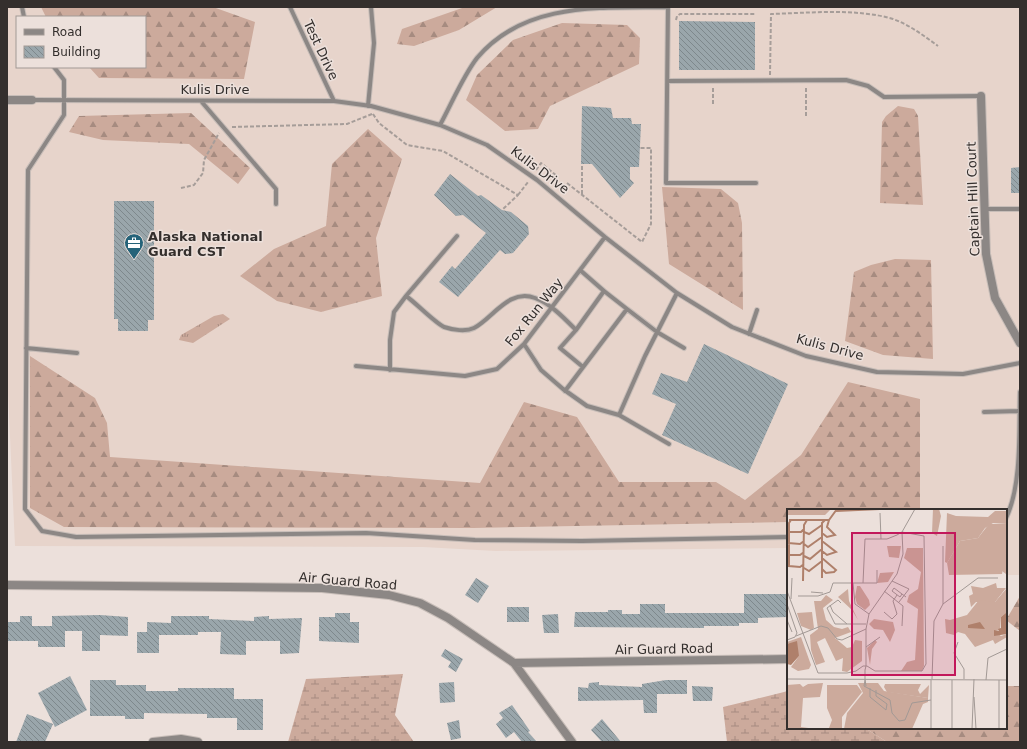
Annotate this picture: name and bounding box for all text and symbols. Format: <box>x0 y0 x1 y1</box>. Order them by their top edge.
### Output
legend <box>16 16 146 68</box>
street label: Test Drive <box>300 17 341 82</box>
text: Road <box>52 25 82 39</box>
text: Building <box>52 45 101 59</box>
street label: Kulis Drive <box>181 82 249 97</box>
street label: Captain Hill Court <box>964 141 982 257</box>
street label: Kulis Drive <box>508 143 572 197</box>
place label: Alaska National Guard CST <box>148 229 263 259</box>
office icon: Alaska National Guard CST <box>123 232 145 260</box>
street label: Fox Run Way <box>502 275 566 349</box>
street label: Kulis Drive <box>795 331 865 363</box>
inset map <box>787 509 1007 729</box>
street label: Air Guard Road <box>298 569 398 593</box>
street label: Air Guard Road <box>615 641 713 657</box>

